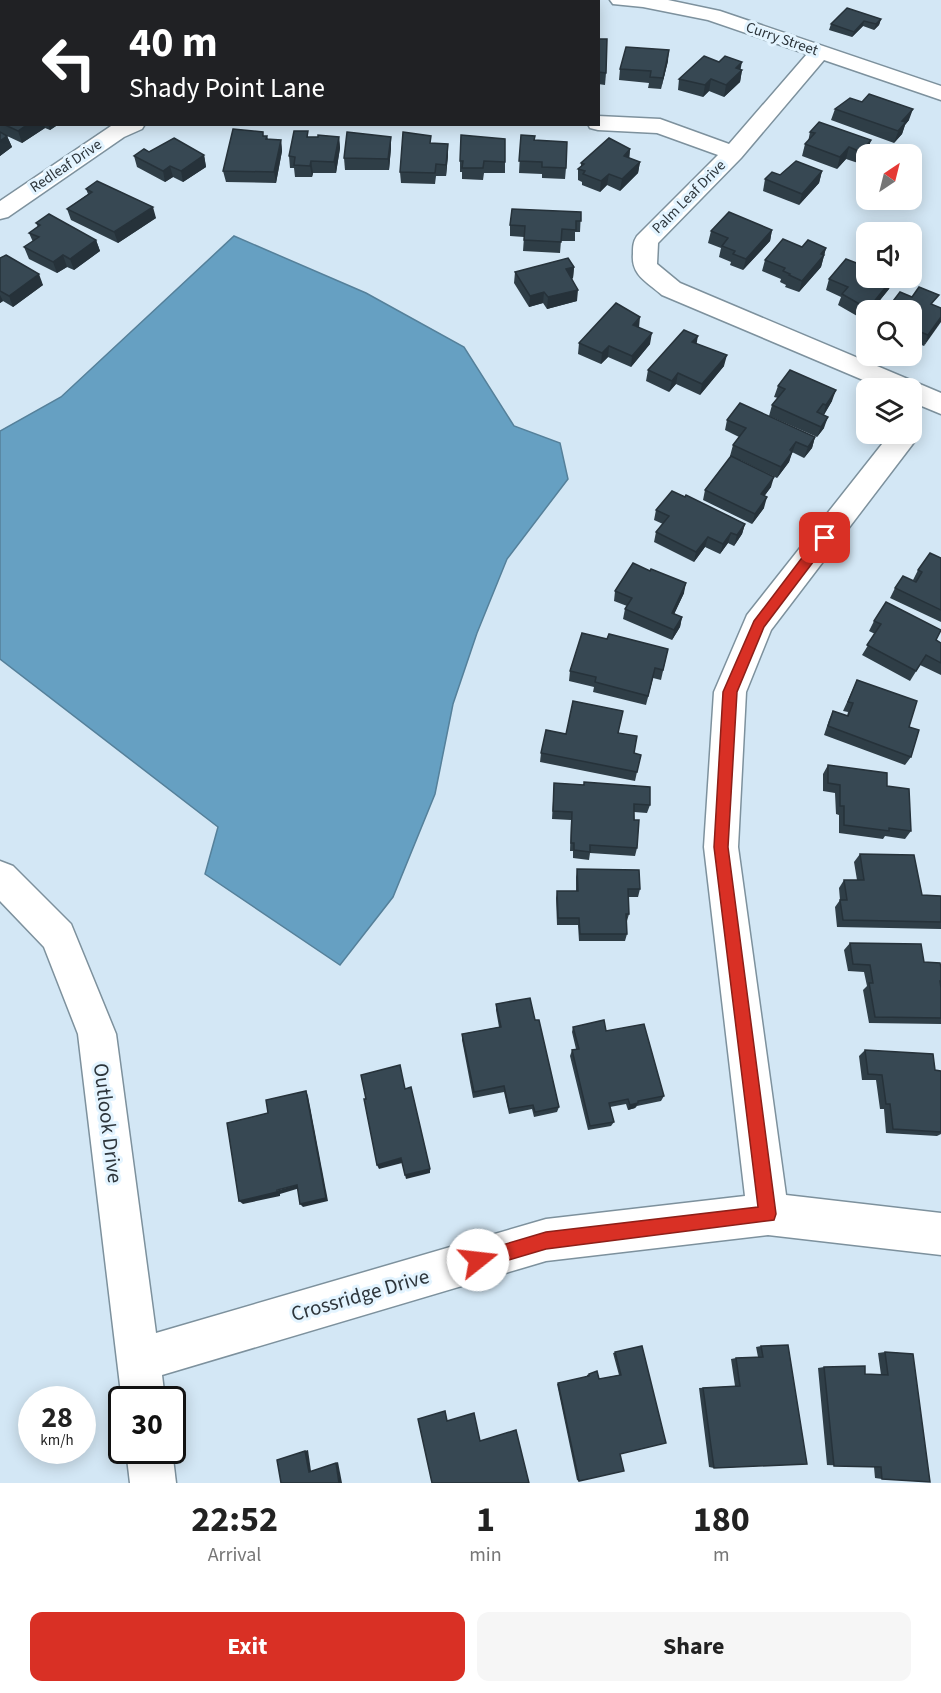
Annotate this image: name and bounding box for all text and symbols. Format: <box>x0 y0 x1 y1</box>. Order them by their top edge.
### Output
text: 40 m <box>129 13 218 73</box>
street label: Curry Street <box>743 17 821 61</box>
icon: left <box>30 24 108 102</box>
text: Shady Point Lane <box>129 69 325 108</box>
street label: Redleaf Drive <box>26 134 106 198</box>
north arrow <box>856 144 922 210</box>
map controls <box>856 144 922 444</box>
street label: Palm Leaf Drive <box>647 155 731 239</box>
button: sound <box>856 222 922 288</box>
button: search <box>856 300 922 366</box>
button: layers <box>856 378 922 444</box>
pin <box>799 512 850 563</box>
icon: arrive <box>808 521 841 554</box>
street label: Outlook Drive <box>86 1061 130 1185</box>
position arrow <box>446 1228 510 1292</box>
street label: Crossridge Drive <box>287 1261 433 1329</box>
speed limit sign: 30 <box>108 1386 186 1464</box>
text: 28 <box>41 1396 73 1439</box>
text: km/h <box>40 1430 74 1451</box>
text: 22:52 <box>191 1494 278 1545</box>
text: 1 <box>476 1494 495 1545</box>
text: 180 <box>693 1494 750 1545</box>
text: Arrival <box>208 1541 261 1569</box>
text: min <box>469 1541 502 1569</box>
text: m <box>713 1541 730 1569</box>
button: Exit <box>30 1612 465 1681</box>
button: Share <box>477 1612 911 1681</box>

